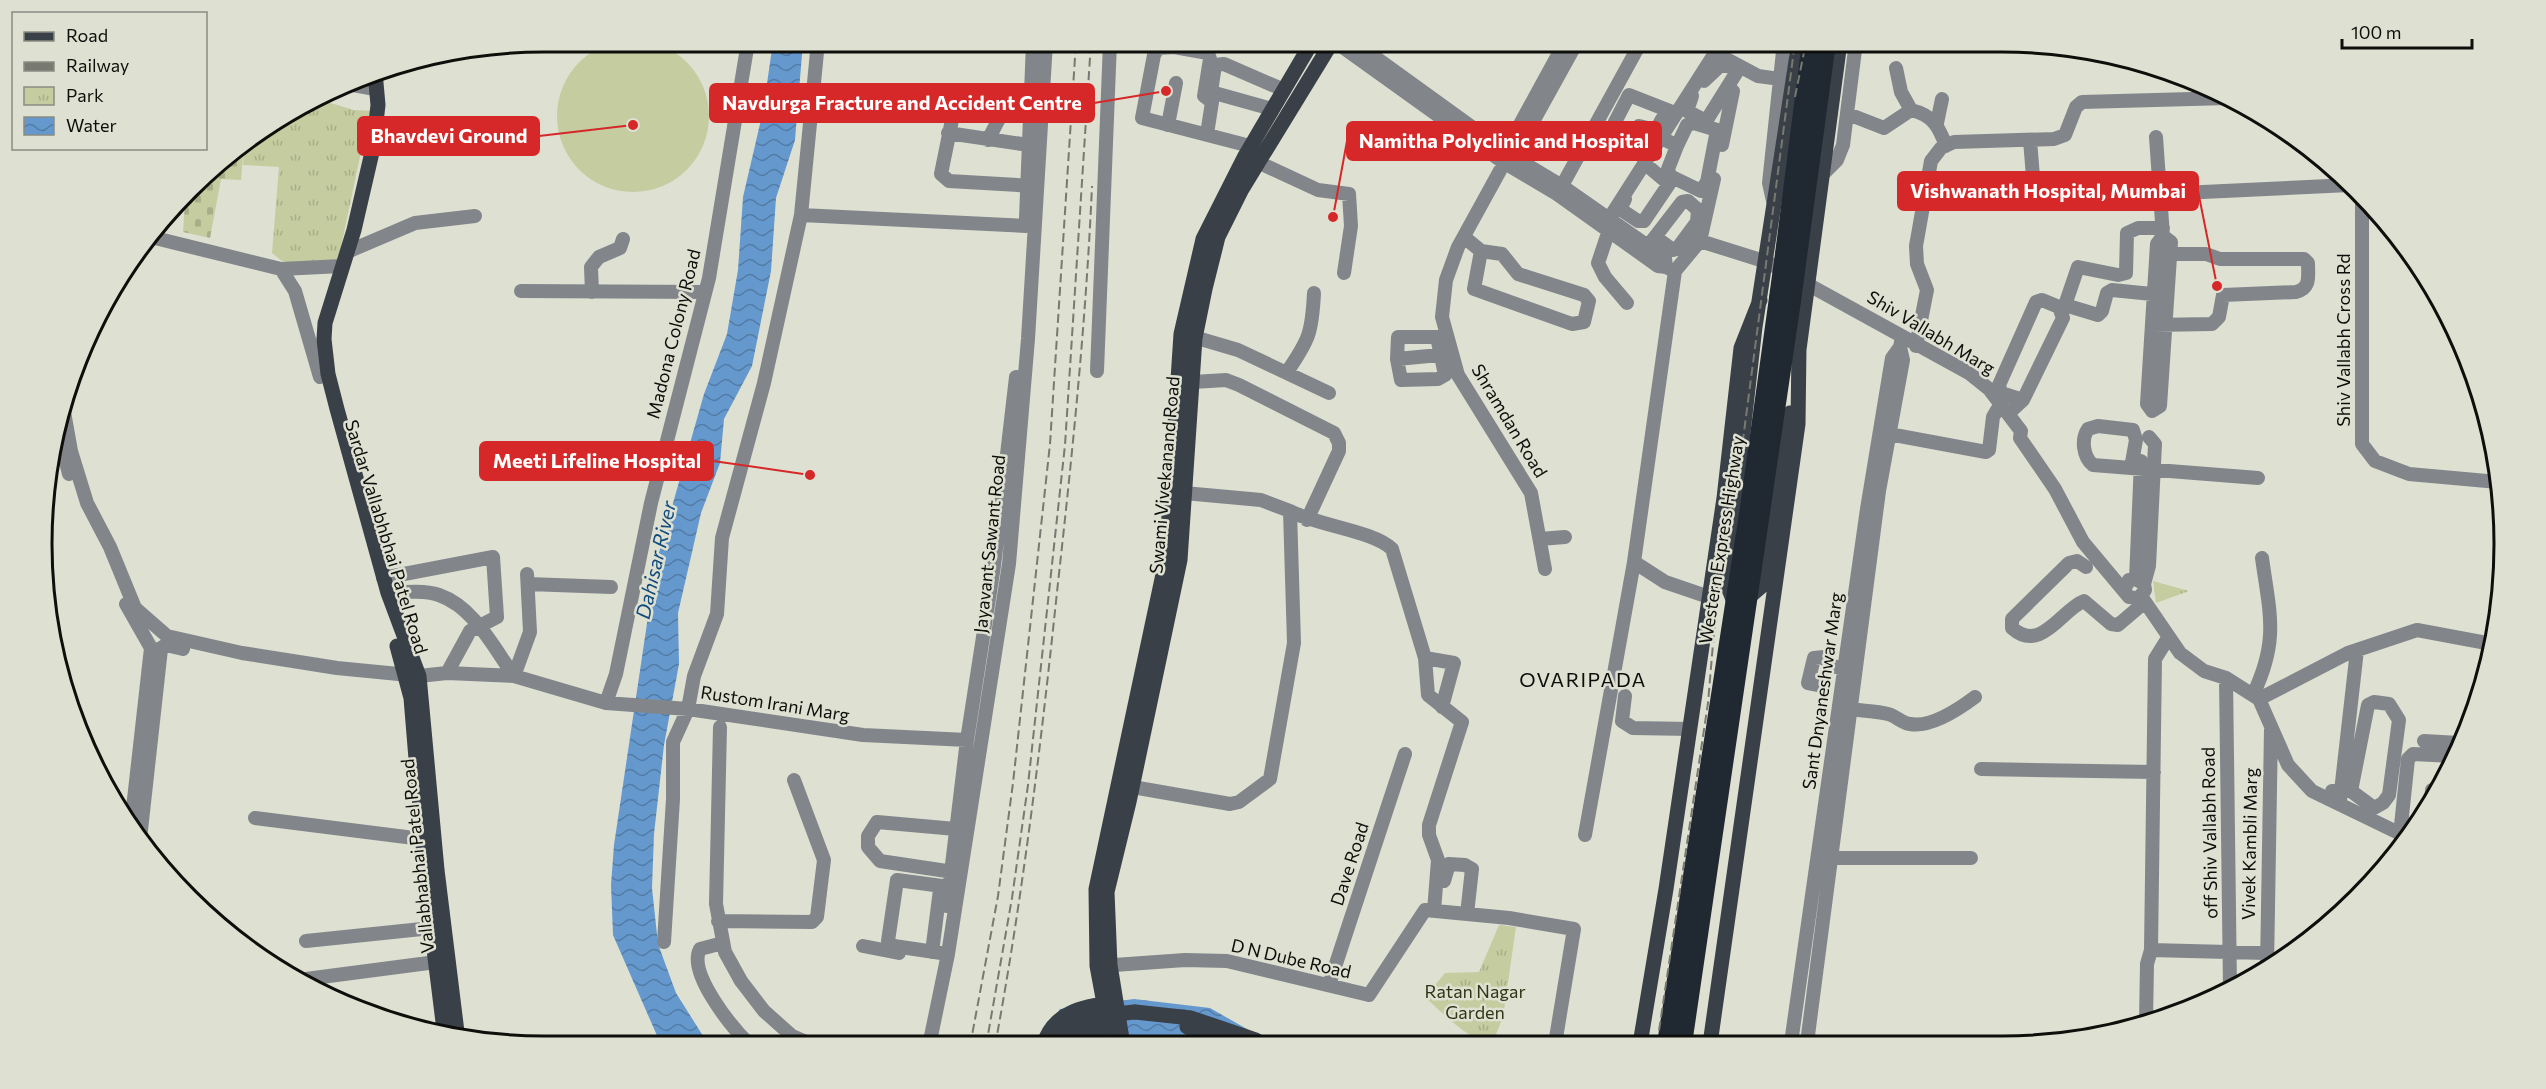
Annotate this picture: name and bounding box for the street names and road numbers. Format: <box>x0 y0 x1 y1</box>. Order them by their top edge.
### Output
street label: Madona Colony Road <box>641 247 705 421</box>
street label: Shiv Vallabh Cross Rd <box>2332 253 2354 427</box>
street label: Shiv Vallabh Marg <box>1864 285 2000 379</box>
street label: Shramdan Road <box>1467 360 1552 481</box>
street label: Swami Vivekanand Road <box>1144 375 1184 575</box>
street label: Sardar Vallabhbhai Patel Road <box>341 417 433 656</box>
street label: Western Express Highway <box>1694 434 1748 645</box>
street label: Jayavant Sawant Road <box>969 454 1009 634</box>
street label: Sant Dnyaneshwar Marg <box>1797 591 1847 791</box>
street label: Rustom Irani Marg <box>699 680 851 726</box>
street label: off Shiv Vallabh Road <box>2197 747 2221 919</box>
street label: Vallabhabhai Patel Road <box>396 758 438 955</box>
street label: Vivek Kambli Marg <box>2237 767 2261 920</box>
street label: Dave Road <box>1325 819 1373 908</box>
street label: D N Dube Road <box>1229 934 1353 983</box>

